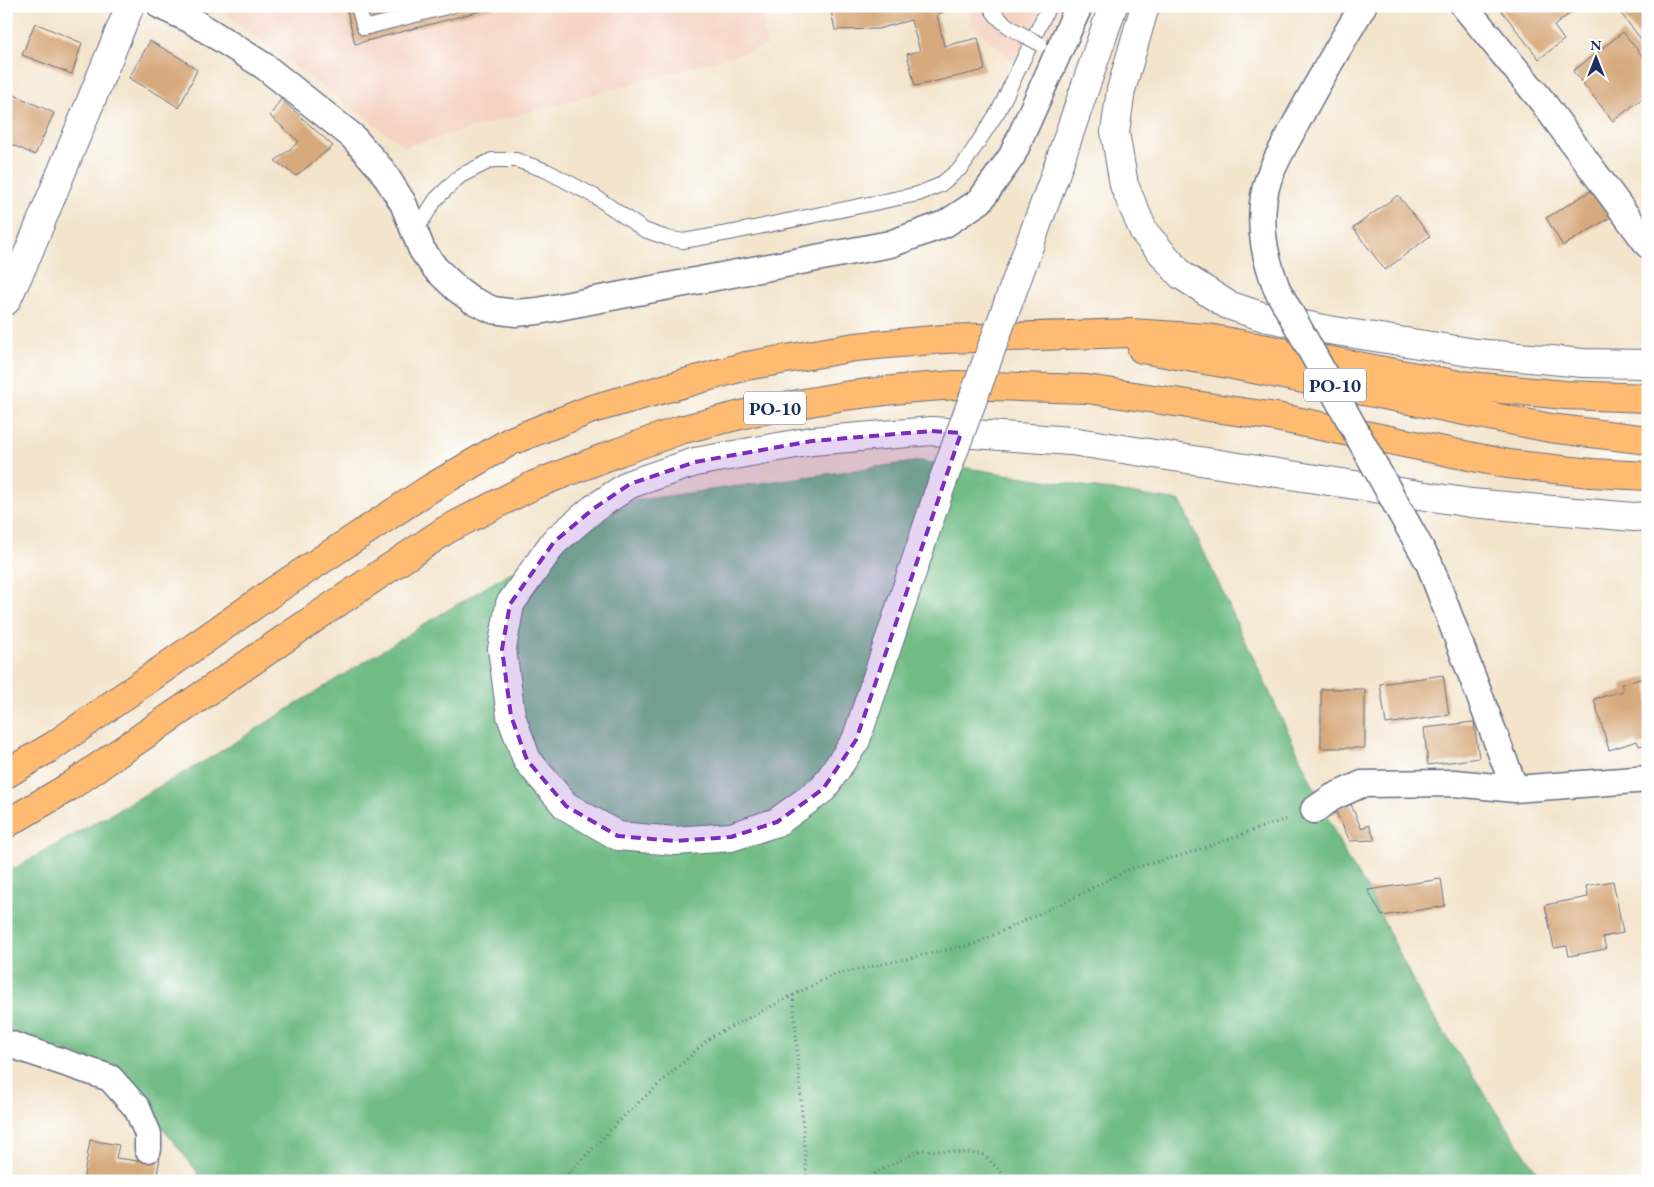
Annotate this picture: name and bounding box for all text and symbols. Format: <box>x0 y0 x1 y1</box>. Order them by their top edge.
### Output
north arrow <box>1572 32 1622 82</box>
text: N <box>1590 36 1602 54</box>
road number: PO-10 <box>1304 368 1366 402</box>
road number: PO-10 <box>744 392 806 424</box>

